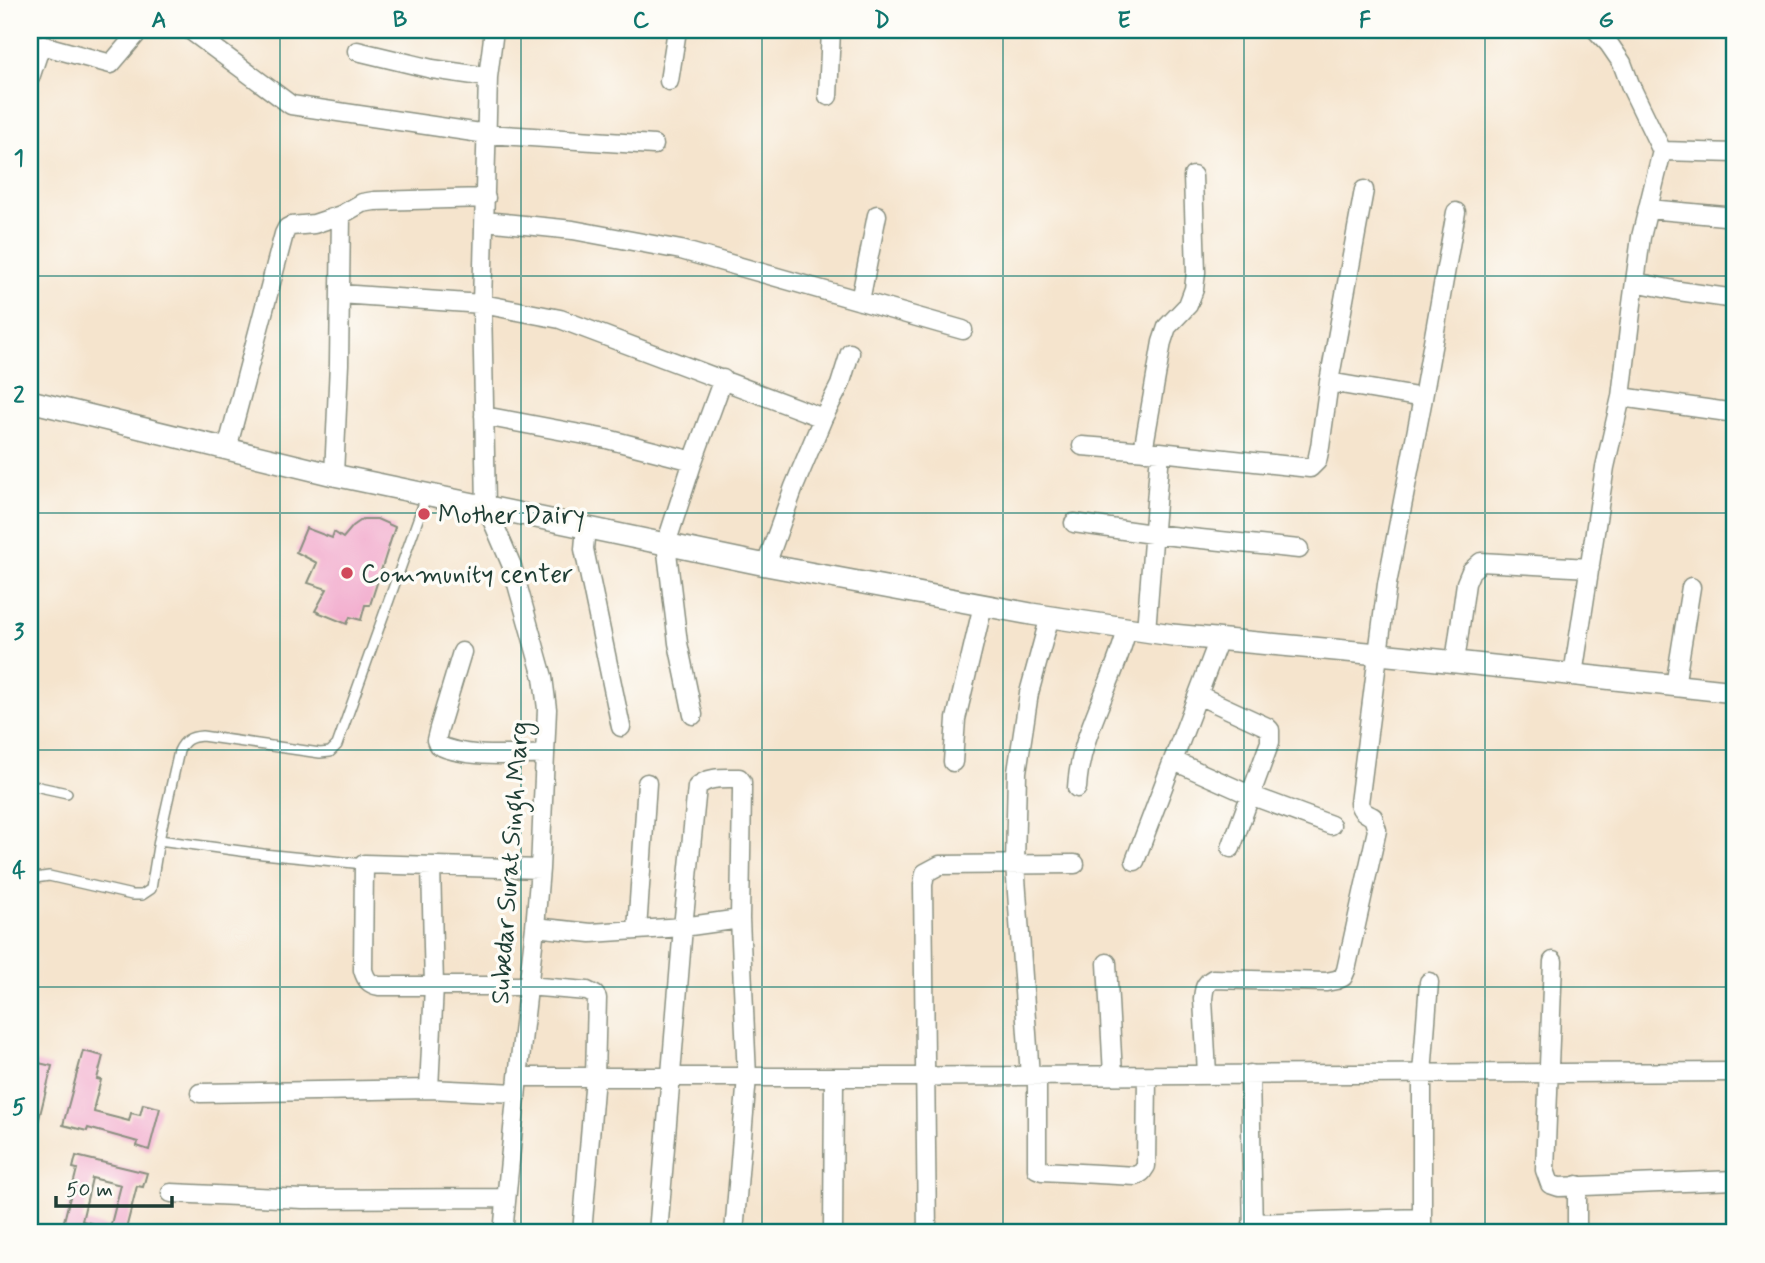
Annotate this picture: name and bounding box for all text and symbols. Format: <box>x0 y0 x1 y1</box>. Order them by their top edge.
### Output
text: A <box>151 6 167 36</box>
text: B <box>393 6 408 36</box>
text: C <box>633 6 650 36</box>
text: D <box>874 6 890 36</box>
text: E <box>1117 6 1131 36</box>
text: F <box>1359 6 1371 36</box>
text: G <box>1598 6 1614 36</box>
text: 1 <box>14 144 24 174</box>
text: 2 <box>13 381 25 411</box>
place label: Mother Dairy <box>438 499 585 533</box>
marker: Mother Dairy <box>416 506 432 522</box>
place label: Community center <box>361 558 573 592</box>
marker: Community center <box>339 565 355 581</box>
text: 3 <box>14 618 25 648</box>
street label: Subedar Surat Singh Marg <box>484 720 541 1006</box>
text: 4 <box>12 856 26 886</box>
text: 5 <box>12 1093 26 1123</box>
scale bar <box>56 1165 172 1209</box>
text: 50 m <box>66 1176 113 1204</box>

